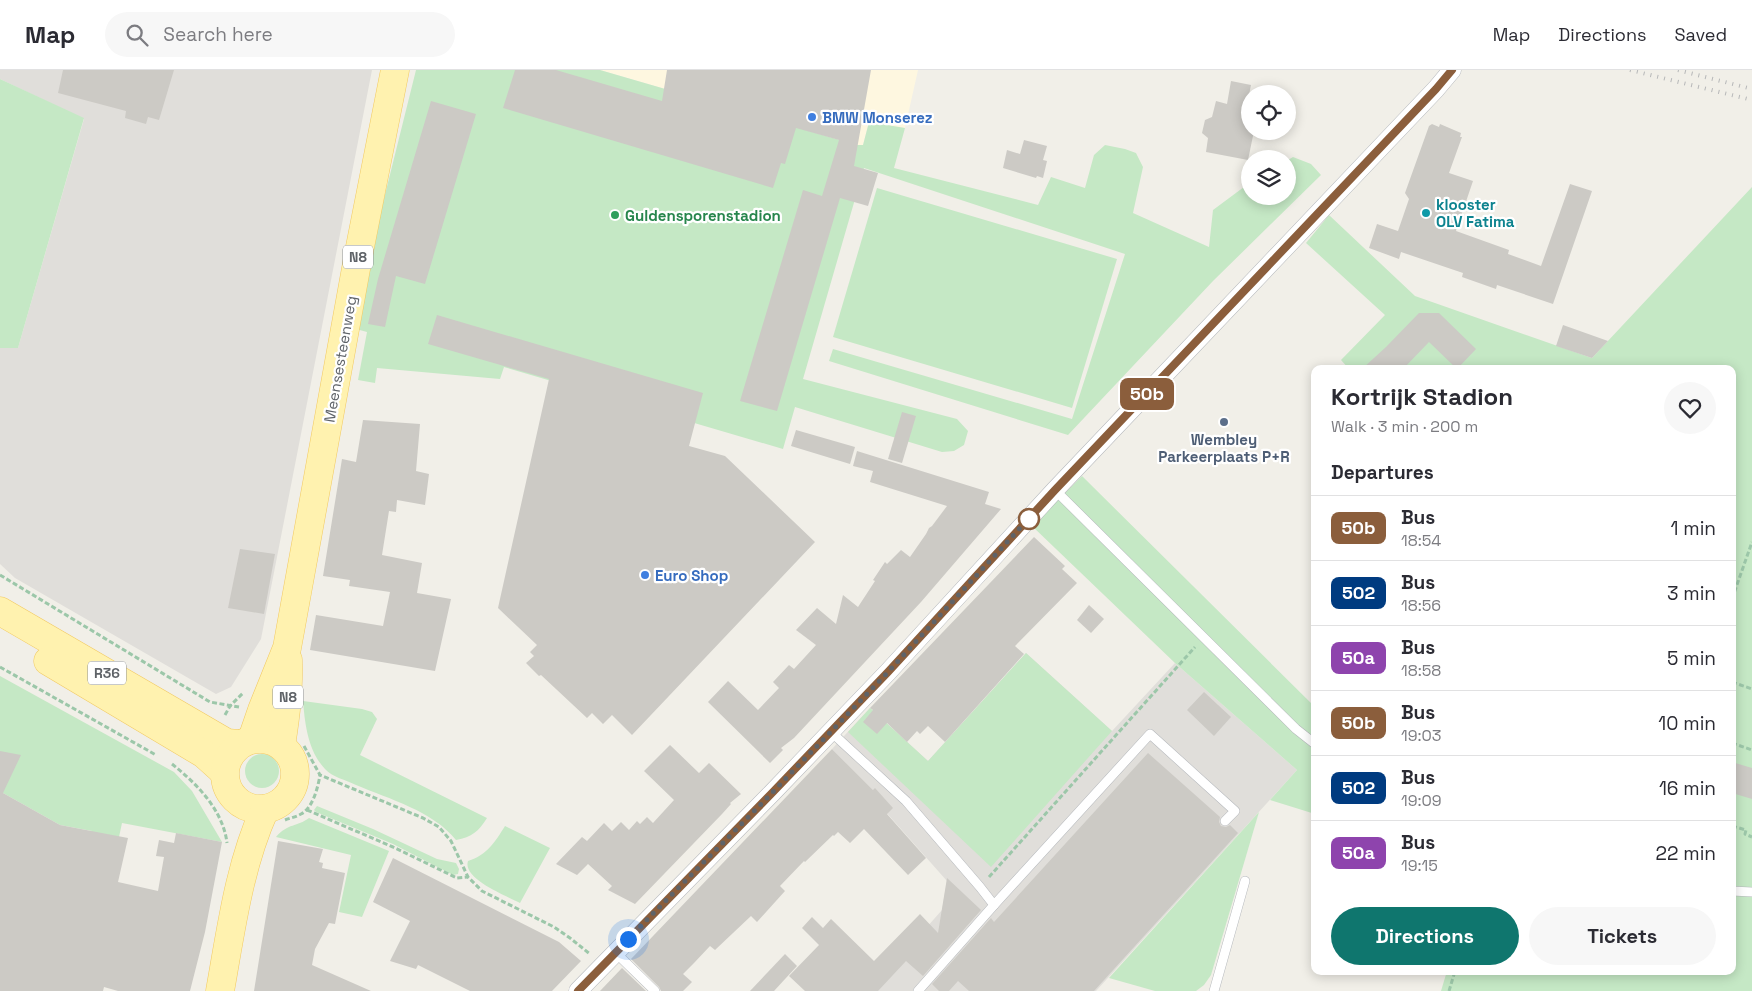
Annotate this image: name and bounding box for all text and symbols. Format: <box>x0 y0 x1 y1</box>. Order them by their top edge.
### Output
search box <box>105 12 455 57</box>
text: Map <box>25 19 75 50</box>
icon: search <box>123 21 151 49</box>
text: Search here <box>163 22 273 47</box>
text: Map <box>1493 23 1530 46</box>
text: Directions <box>1558 23 1647 46</box>
text: Saved <box>1675 23 1727 46</box>
map controls <box>1241 85 1296 205</box>
button: locate <box>1241 85 1296 140</box>
place label: BMW Monserez <box>822 108 933 127</box>
marker: BMW Monserez <box>806 111 818 123</box>
button: layers <box>1241 150 1296 205</box>
place label: klooster OLV Fatima <box>1436 195 1515 231</box>
place label: Guldensporenstadion <box>625 206 781 225</box>
marker: klooster OLV Fatima <box>1420 207 1432 219</box>
marker: Guldensporenstadion <box>609 209 621 221</box>
road number: N8 <box>343 246 373 268</box>
street label: Meensesteenweg <box>320 294 360 424</box>
line badge: 50b <box>1118 378 1176 410</box>
text: Kortrijk Stadion <box>1331 381 1513 412</box>
text: 50b <box>1130 382 1164 405</box>
button: heart <box>1664 382 1716 434</box>
marker: Wembley Parkeerplaats P+R <box>1218 416 1230 428</box>
text: Walk · 3 min · 200 m <box>1331 416 1478 437</box>
place label: Wembley Parkeerplaats P+R <box>1158 430 1290 466</box>
text: Departures <box>1331 460 1434 485</box>
text: Bus <box>1401 505 1435 530</box>
unlabelled marker <box>1018 508 1040 530</box>
text: 50b <box>1342 516 1375 539</box>
text: 1 min <box>1671 516 1716 541</box>
text: 18:54 <box>1401 530 1441 551</box>
place label: Euro Shop <box>655 566 728 585</box>
marker: Euro Shop <box>639 569 651 581</box>
text: Bus <box>1401 570 1435 595</box>
text: 502 <box>1342 581 1375 604</box>
text: 3 min <box>1667 581 1716 606</box>
text: 18:56 <box>1401 595 1441 616</box>
text: Bus <box>1401 635 1435 660</box>
text: 50a <box>1342 646 1375 669</box>
text: 5 min <box>1667 646 1716 671</box>
text: 18:58 <box>1401 660 1441 681</box>
road number: R36 <box>88 662 126 684</box>
road number: N8 <box>273 686 303 708</box>
text: Bus <box>1401 700 1435 725</box>
text: 50b <box>1342 711 1375 734</box>
text: 10 min <box>1658 711 1716 736</box>
text: 19:03 <box>1401 725 1441 746</box>
text: Bus <box>1401 765 1435 790</box>
text: 502 <box>1342 776 1375 799</box>
text: 16 min <box>1659 776 1716 801</box>
text: 19:09 <box>1401 790 1442 811</box>
text: Bus <box>1401 830 1435 855</box>
text: 50a <box>1342 841 1375 864</box>
text: 22 min <box>1656 841 1716 866</box>
text: 19:15 <box>1401 855 1438 876</box>
button: Directions <box>1331 907 1519 965</box>
button: Tickets <box>1529 907 1716 965</box>
your location <box>616 927 641 952</box>

